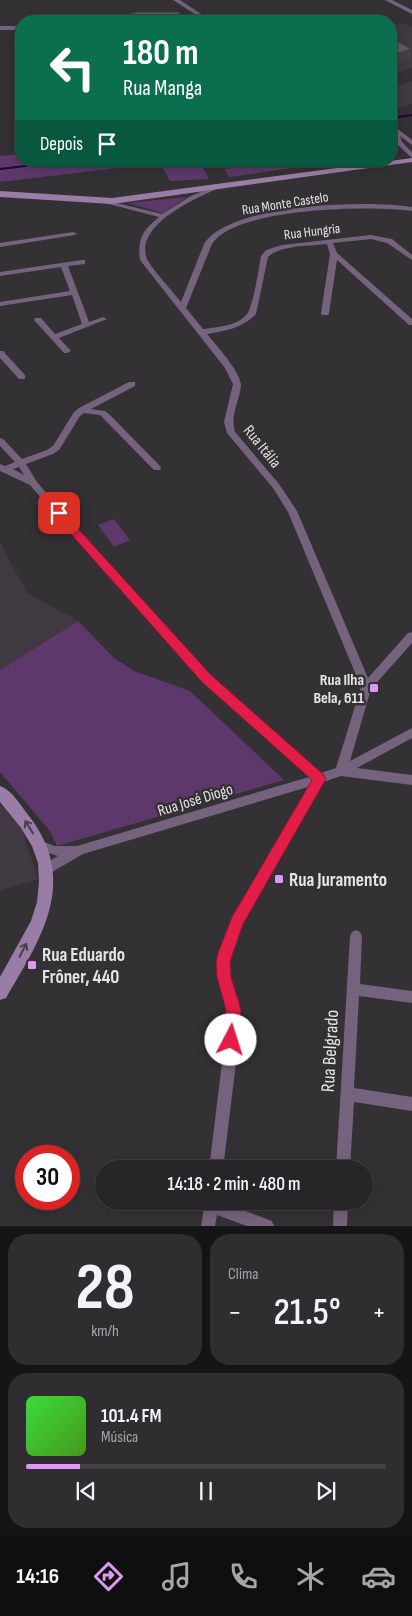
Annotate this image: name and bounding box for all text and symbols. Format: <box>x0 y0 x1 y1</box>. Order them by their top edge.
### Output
text: 180 m <box>123 32 199 75</box>
icon: left <box>40 35 105 100</box>
text: Rua Manga <box>123 75 202 102</box>
icon: arrive <box>93 130 121 158</box>
text: Depois <box>40 133 83 156</box>
street label: Rua Monte Castelo <box>241 188 330 219</box>
street label: Rua Hungria <box>283 220 341 243</box>
street label: Rua Itália <box>239 422 285 472</box>
pin <box>38 492 80 534</box>
icon: arrive <box>45 499 73 527</box>
place label: Rua Ilha Bela, 611 <box>313 671 365 708</box>
marker: Rua Ilha Bela, 611 <box>368 682 380 694</box>
street label: Rua José Diogo <box>155 780 235 821</box>
one-way arrow <box>23 821 33 835</box>
place label: Rua Juramento <box>289 869 387 892</box>
marker: Rua Juramento <box>273 873 285 885</box>
one-way arrow <box>19 943 29 958</box>
place label: Rua Eduardo Frôner, 440 <box>42 944 125 989</box>
marker: Rua Eduardo Frôner, 440 <box>26 959 38 971</box>
street label: Rua Belgrado <box>317 1009 344 1093</box>
position arrow <box>204 1013 256 1065</box>
speed limit sign: 30 <box>15 1145 80 1210</box>
text: 14:18 · 2 min · 480 m <box>168 1173 300 1196</box>
text: 28 <box>75 1250 135 1328</box>
text: Clima <box>228 1265 258 1284</box>
text: 21.5° <box>273 1290 341 1335</box>
text: − <box>228 1296 242 1329</box>
text: + <box>372 1296 386 1329</box>
text: km/h <box>91 1322 119 1341</box>
text: 101.4 FM <box>101 1405 162 1428</box>
text: Música <box>101 1428 138 1447</box>
icon: previous <box>72 1477 100 1505</box>
icon: pause <box>192 1477 220 1505</box>
icon: next <box>312 1477 340 1505</box>
icon: directions <box>91 1559 126 1594</box>
icon: music <box>159 1559 194 1594</box>
icon: phone <box>226 1559 261 1594</box>
icon: climate <box>293 1559 328 1594</box>
icon: car <box>361 1559 396 1594</box>
text: 14:16 <box>16 1563 59 1590</box>

